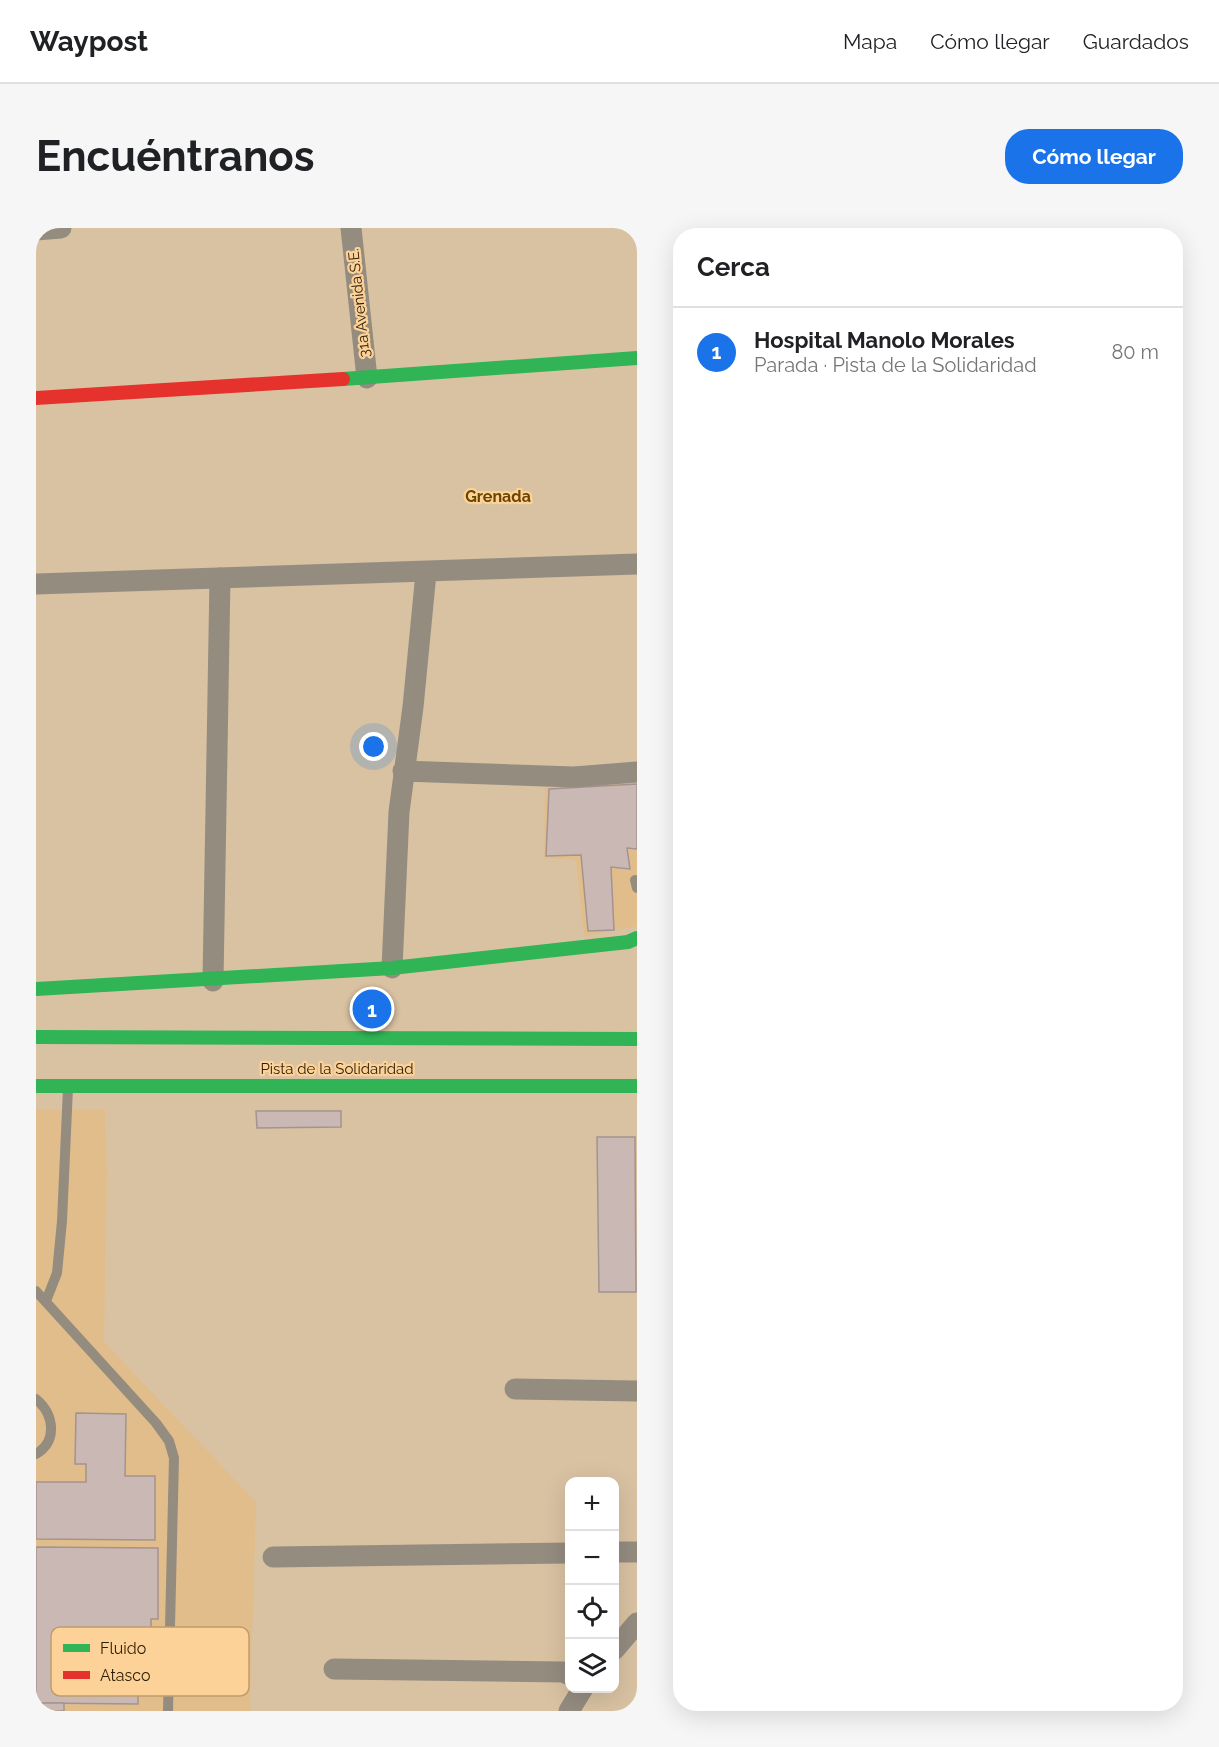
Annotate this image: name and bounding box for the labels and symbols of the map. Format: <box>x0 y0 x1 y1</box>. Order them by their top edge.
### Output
street label: 31a Avenida S.E. <box>344 248 374 358</box>
district label: Grenada <box>465 487 531 506</box>
your location <box>359 732 388 761</box>
pin: 1 <box>352 986 392 1032</box>
street label: Pista de la Solidaridad <box>260 1060 414 1078</box>
legend <box>51 1627 249 1696</box>
text: Fluido <box>100 1639 146 1658</box>
text: Atasco <box>100 1666 151 1685</box>

